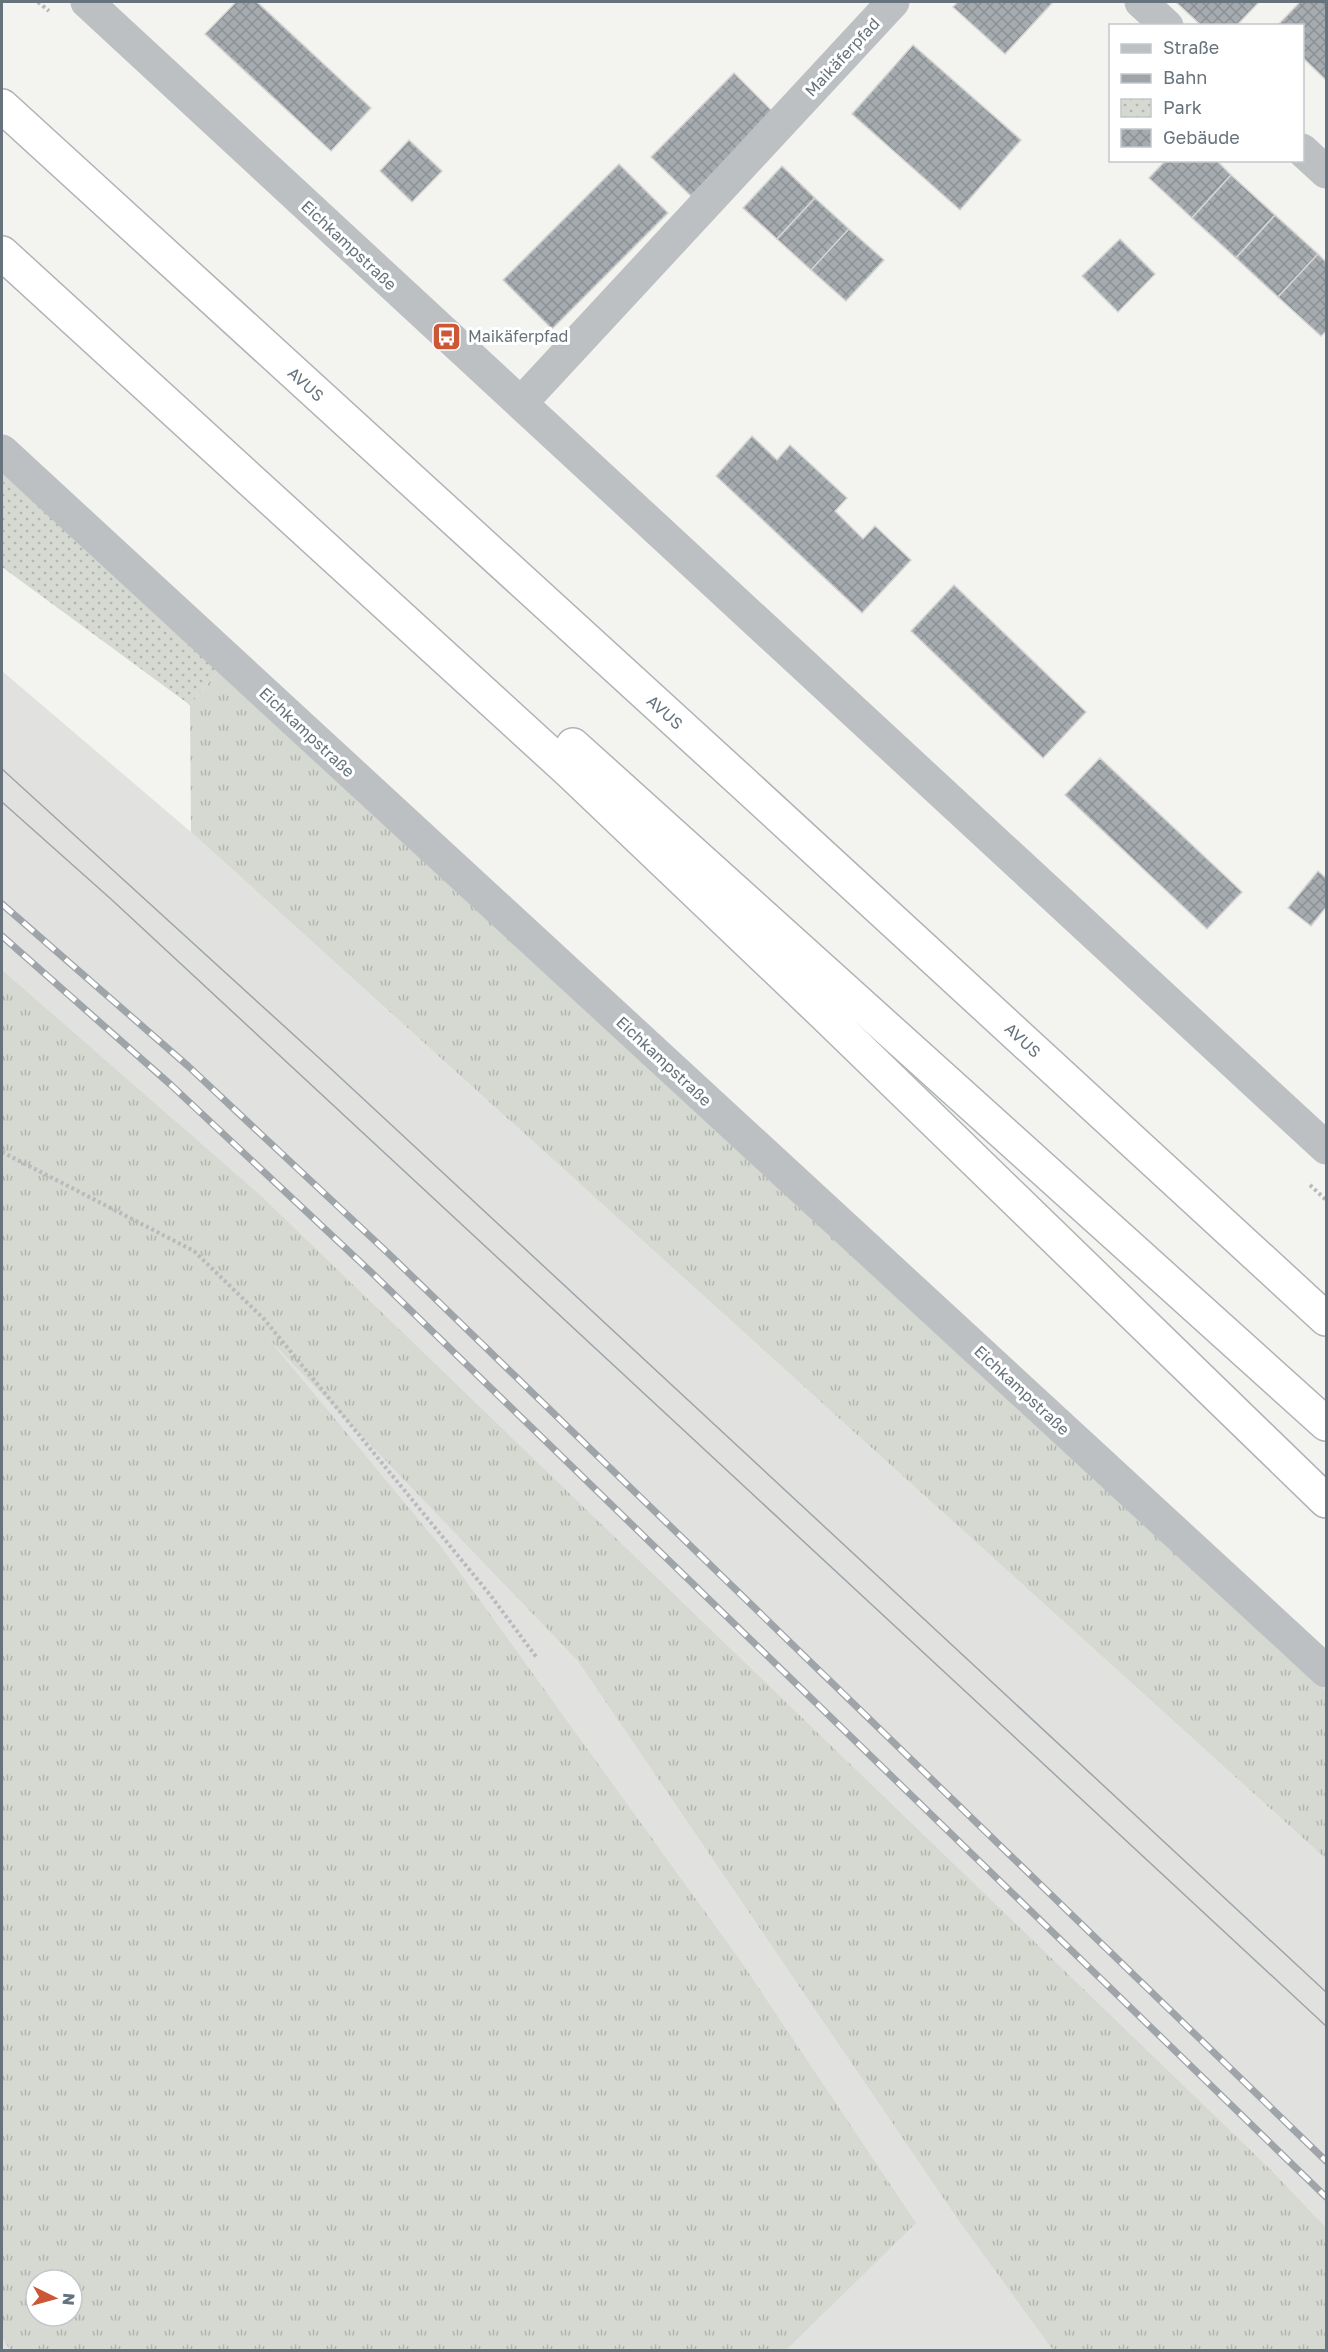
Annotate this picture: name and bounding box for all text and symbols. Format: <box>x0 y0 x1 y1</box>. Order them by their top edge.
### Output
street label: Maikäferpfad <box>800 14 884 100</box>
legend <box>1109 24 1304 162</box>
text: Straße <box>1163 36 1219 58</box>
text: Bahn <box>1163 66 1207 88</box>
text: Park <box>1163 96 1202 118</box>
text: Gebäude <box>1163 126 1240 148</box>
street label: Eichkampstraße <box>297 196 401 294</box>
bus stop icon: Maikäferpfad <box>431 320 463 352</box>
place label: Maikäferpfad <box>468 326 568 346</box>
street label: AVUS <box>284 363 328 405</box>
street label: Eichkampstraße <box>255 683 359 781</box>
street label: AVUS <box>643 691 687 733</box>
street label: Eichkampstraße <box>612 1012 716 1110</box>
street label: AVUS <box>1001 1018 1045 1062</box>
street label: Eichkampstraße <box>970 1341 1074 1439</box>
north arrow <box>24 2268 84 2328</box>
text: N <box>58 2292 79 2306</box>

